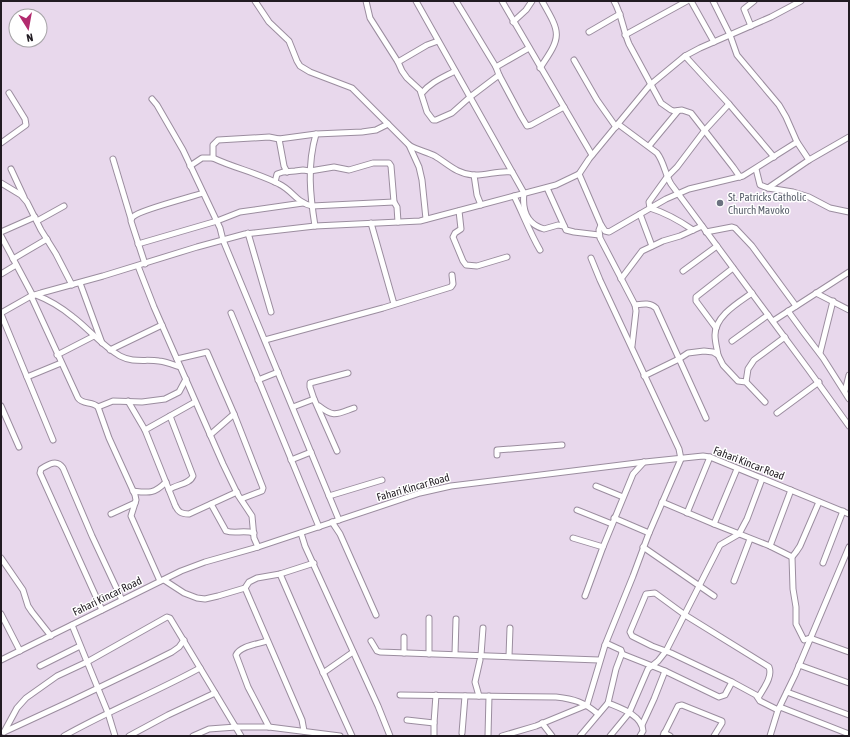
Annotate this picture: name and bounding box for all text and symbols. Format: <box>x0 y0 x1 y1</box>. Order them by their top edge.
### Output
north arrow <box>8 8 48 48</box>
text: N <box>26 31 34 44</box>
place label: St. Patricks Catholic Church Mavoko <box>728 191 807 216</box>
marker: St. Patricks Catholic Church Mavoko <box>715 198 725 208</box>
street label: Fahari Kincar Road <box>712 444 786 482</box>
street label: Fahari Kincar Road <box>375 471 451 503</box>
street label: Fahari Kincar Road <box>71 574 143 618</box>

